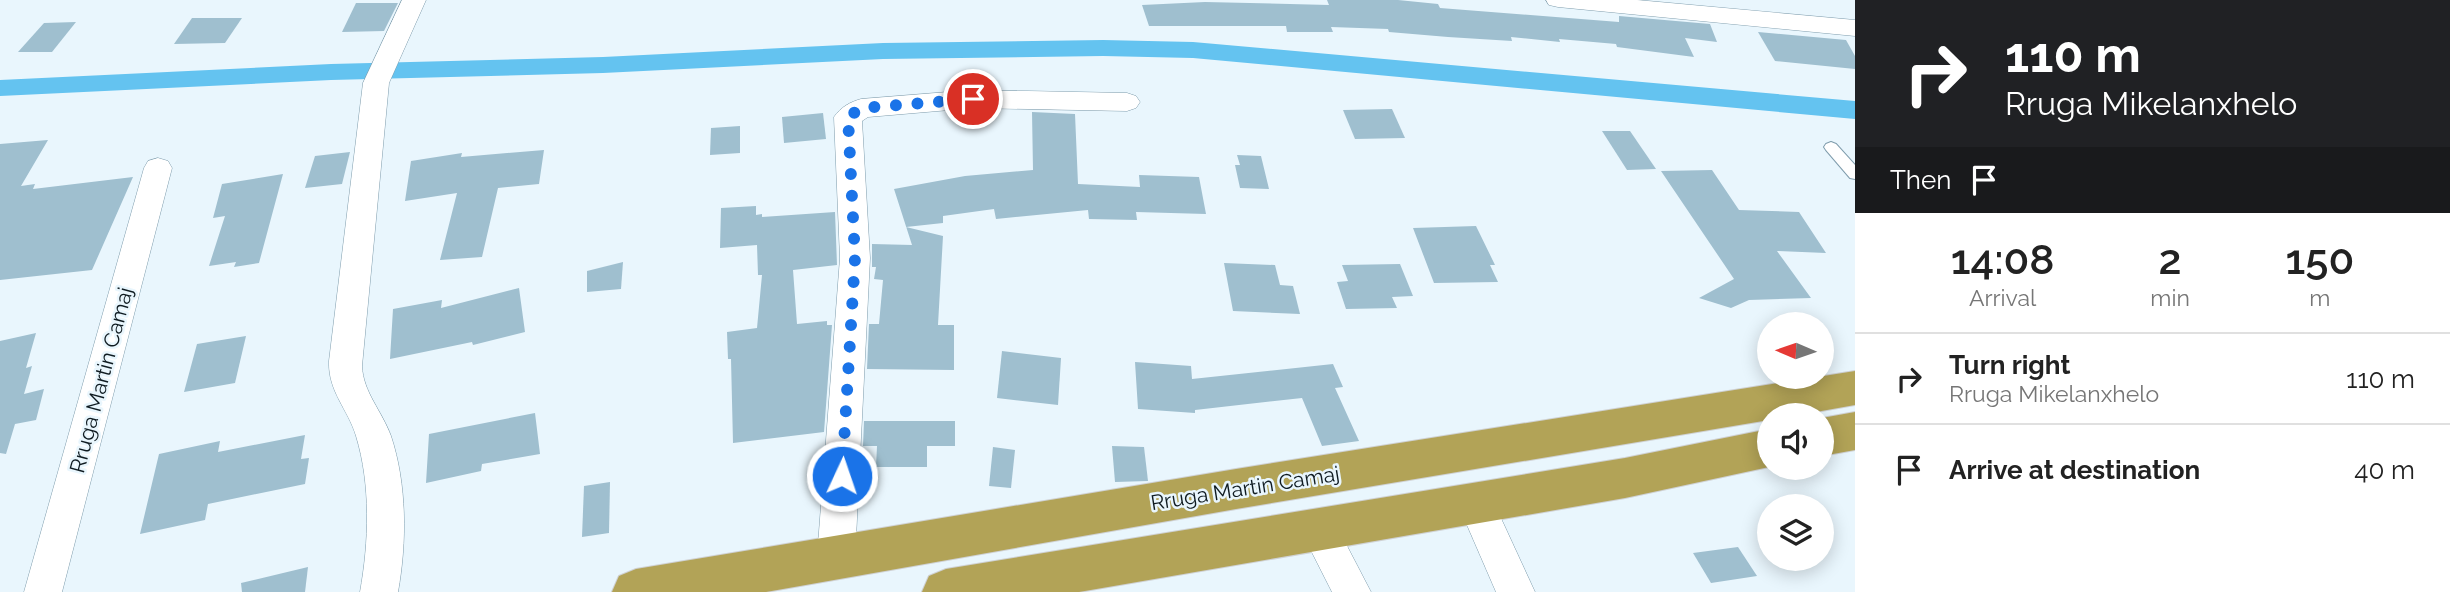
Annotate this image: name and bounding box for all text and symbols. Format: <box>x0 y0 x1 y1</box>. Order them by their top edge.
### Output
text: 110 m <box>2005 26 2141 83</box>
icon: right <box>1890 28 1981 119</box>
pin <box>943 69 1003 129</box>
icon: arrive <box>954 80 992 118</box>
text: Rruga Mikelanxhelo <box>2005 85 2297 122</box>
icon: arrive <box>1965 161 2003 199</box>
text: Then <box>1890 165 1951 195</box>
text: 14:08 <box>1951 235 2055 284</box>
text: 2 <box>2159 235 2182 284</box>
text: 150 <box>2286 235 2354 284</box>
text: Arrival <box>1969 284 2036 311</box>
text: min <box>2150 284 2190 311</box>
text: m <box>2309 284 2330 311</box>
street label: Rruga Martin Camaj <box>64 285 138 475</box>
north arrow <box>1757 312 1834 388</box>
map controls <box>1757 312 1834 571</box>
text: Turn right <box>1949 350 2070 380</box>
icon: right <box>1890 360 1928 398</box>
text: 110 m <box>2346 364 2415 394</box>
text: Rruga Mikelanxhelo <box>1949 380 2159 407</box>
button: sound <box>1757 403 1834 480</box>
position arrow <box>805 439 879 513</box>
icon: arrive <box>1890 451 1928 489</box>
text: Arrive at destination <box>1949 455 2200 485</box>
text: 40 m <box>2354 455 2415 485</box>
street label: Rruga Martin Camaj <box>1149 461 1341 515</box>
button: layers <box>1757 494 1834 571</box>

